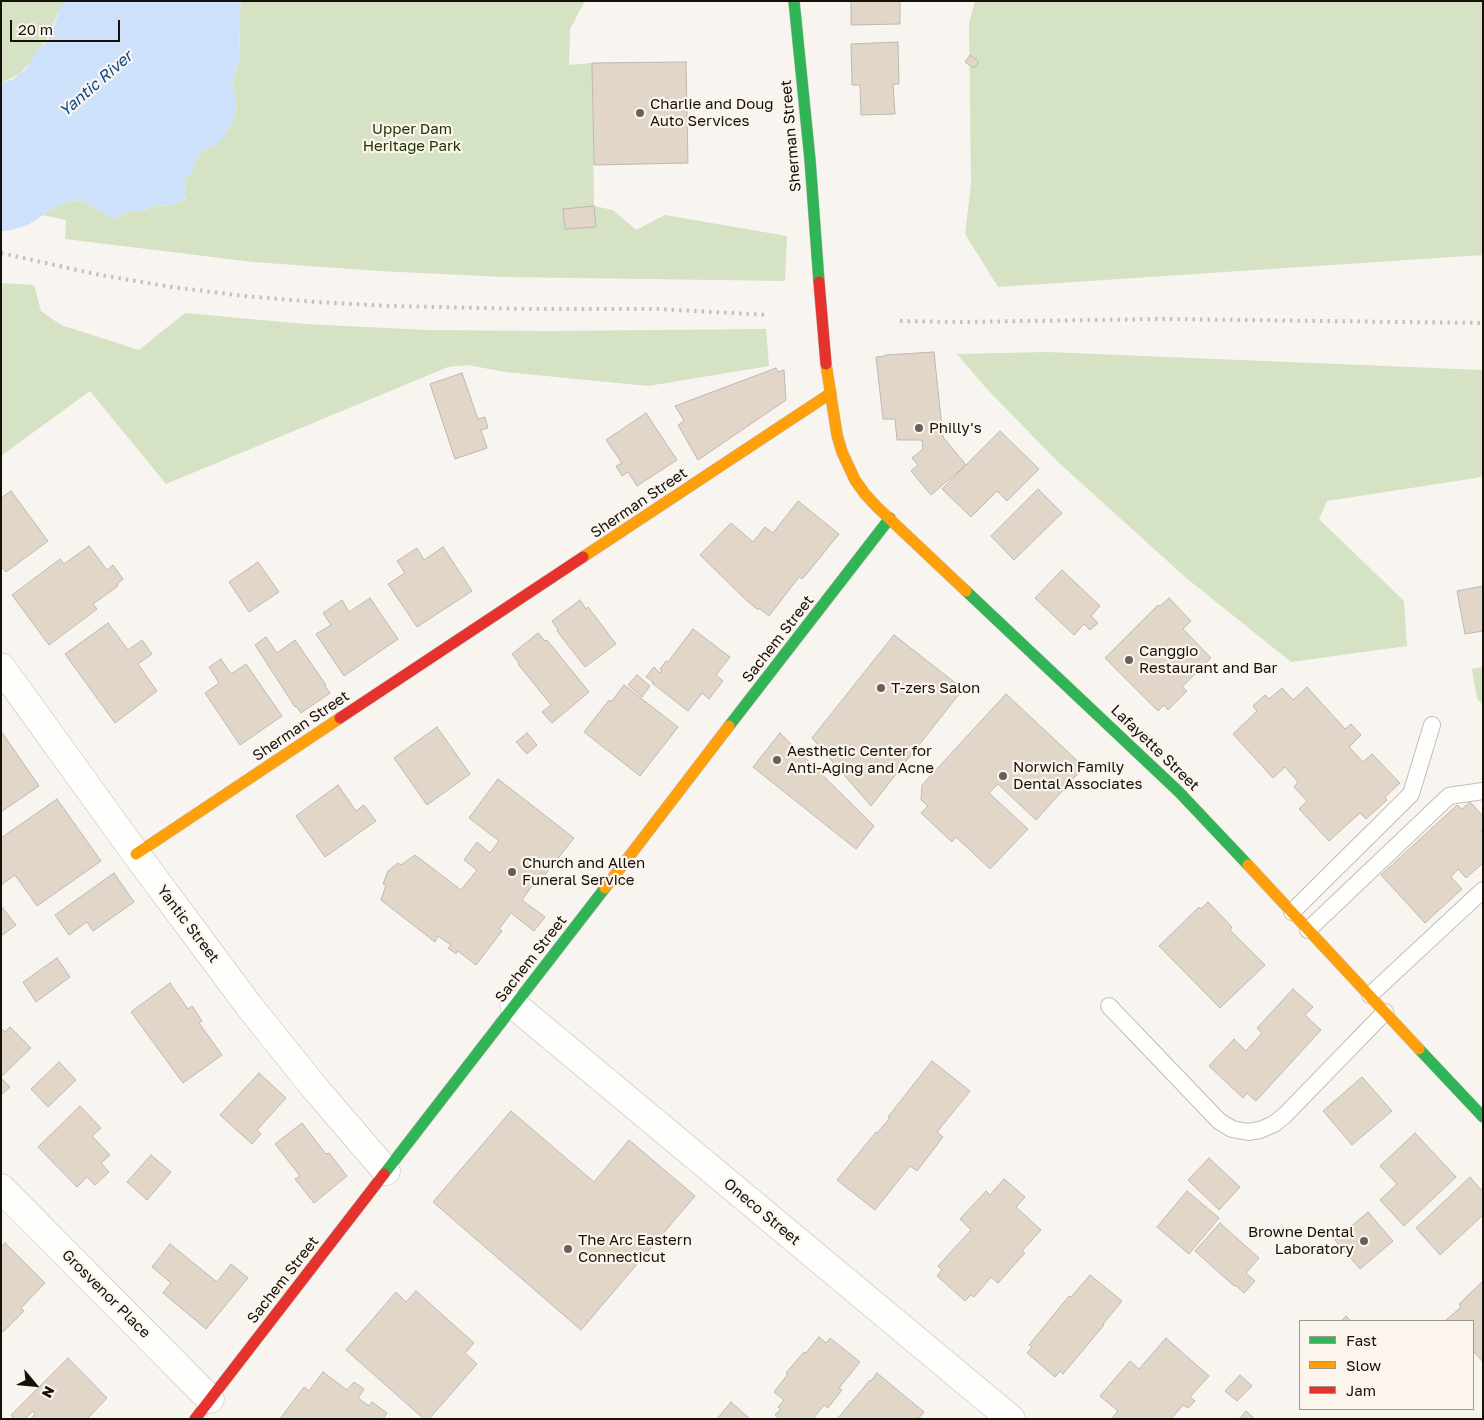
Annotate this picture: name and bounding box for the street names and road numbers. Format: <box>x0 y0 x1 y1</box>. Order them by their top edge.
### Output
street label: Sherman Street <box>777 79 805 193</box>
street label: Sherman Street <box>587 464 691 542</box>
street label: Sachem Street <box>738 592 818 686</box>
street label: Sherman Street <box>249 687 353 765</box>
street label: Lafayette Street <box>1107 701 1203 795</box>
street label: Yantic Street <box>153 882 223 966</box>
street label: Sachem Street <box>491 912 571 1006</box>
street label: Oneco Street <box>720 1175 804 1249</box>
street label: Sachem Street <box>243 1233 323 1327</box>
street label: Grosvenor Place <box>58 1246 154 1342</box>

